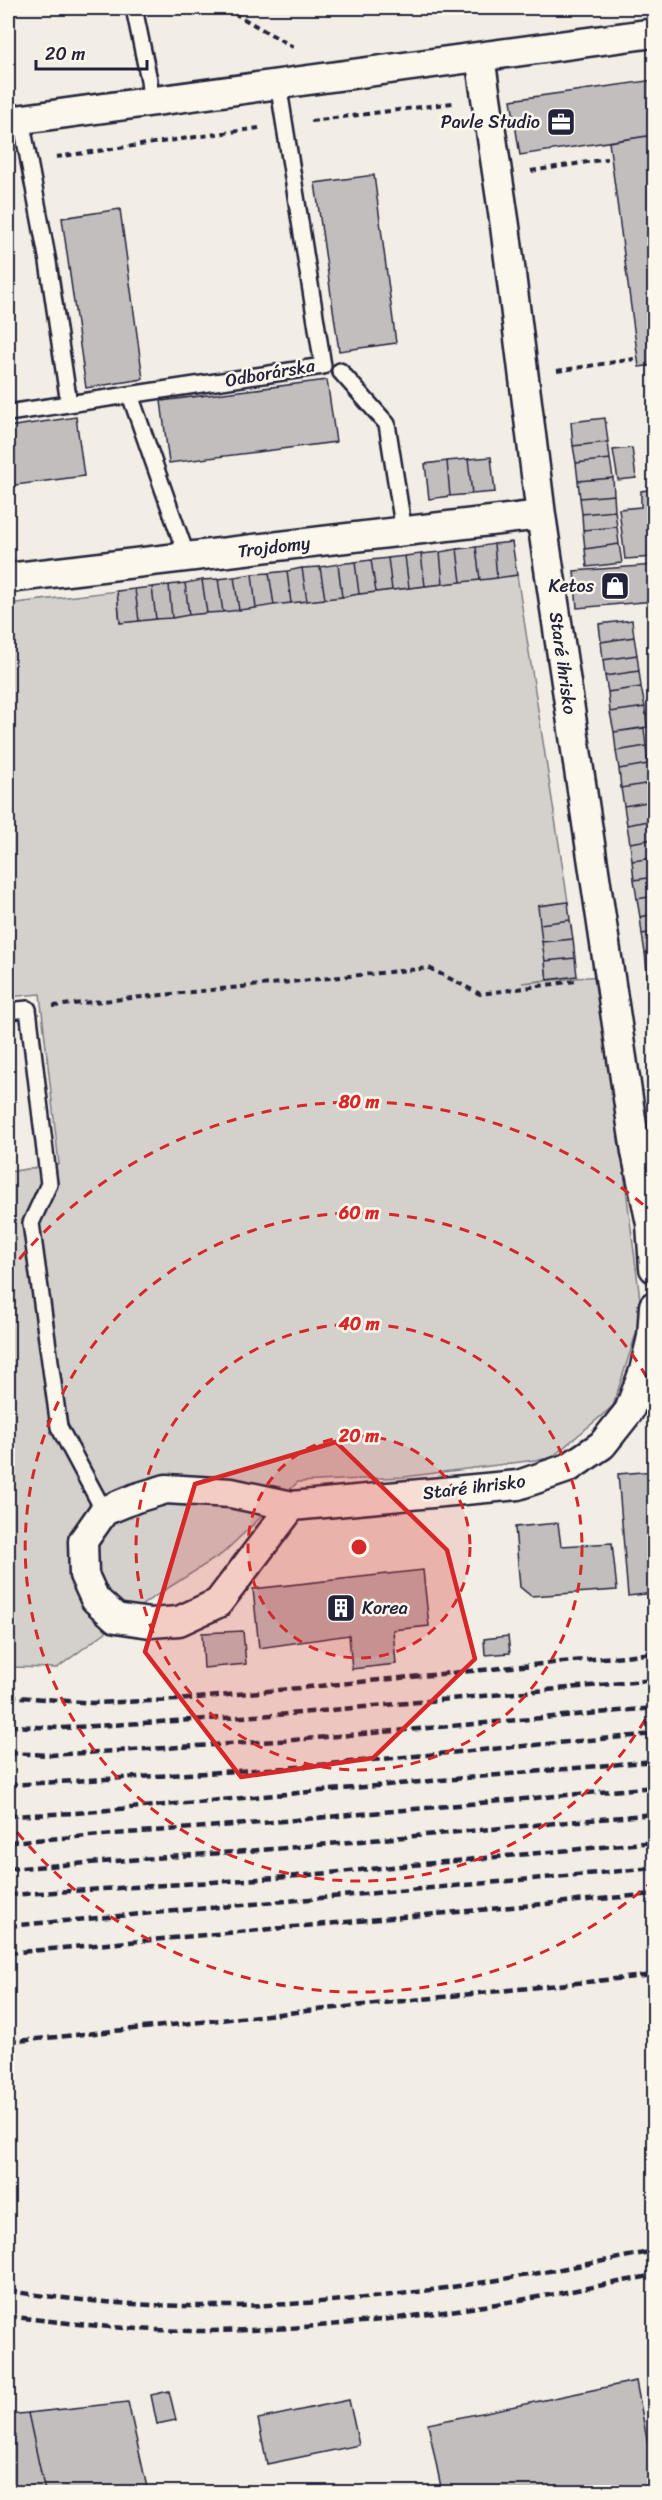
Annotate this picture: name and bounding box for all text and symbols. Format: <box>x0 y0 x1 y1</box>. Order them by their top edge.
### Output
scale bar <box>36 33 147 71</box>
text: 20 m <box>45 38 85 70</box>
place label: Pavle Studio <box>441 106 540 138</box>
office icon: Pavle Studio <box>545 106 577 138</box>
street label: Odborárska <box>223 349 318 397</box>
street label: Trojdomy <box>236 527 313 567</box>
place label: Ketos <box>549 570 595 602</box>
shop icon: Ketos <box>599 570 631 602</box>
street label: Staré ihrisko <box>540 610 586 716</box>
text: 80 m <box>338 1086 380 1118</box>
text: 60 m <box>338 1197 379 1229</box>
text: 40 m <box>337 1308 380 1340</box>
text: 20 m <box>338 1420 379 1452</box>
street label: Staré ihrisko <box>421 1465 527 1509</box>
centre of rings <box>349 1537 369 1557</box>
building icon: Korea <box>325 1592 357 1624</box>
place label: Korea <box>362 1592 408 1624</box>

